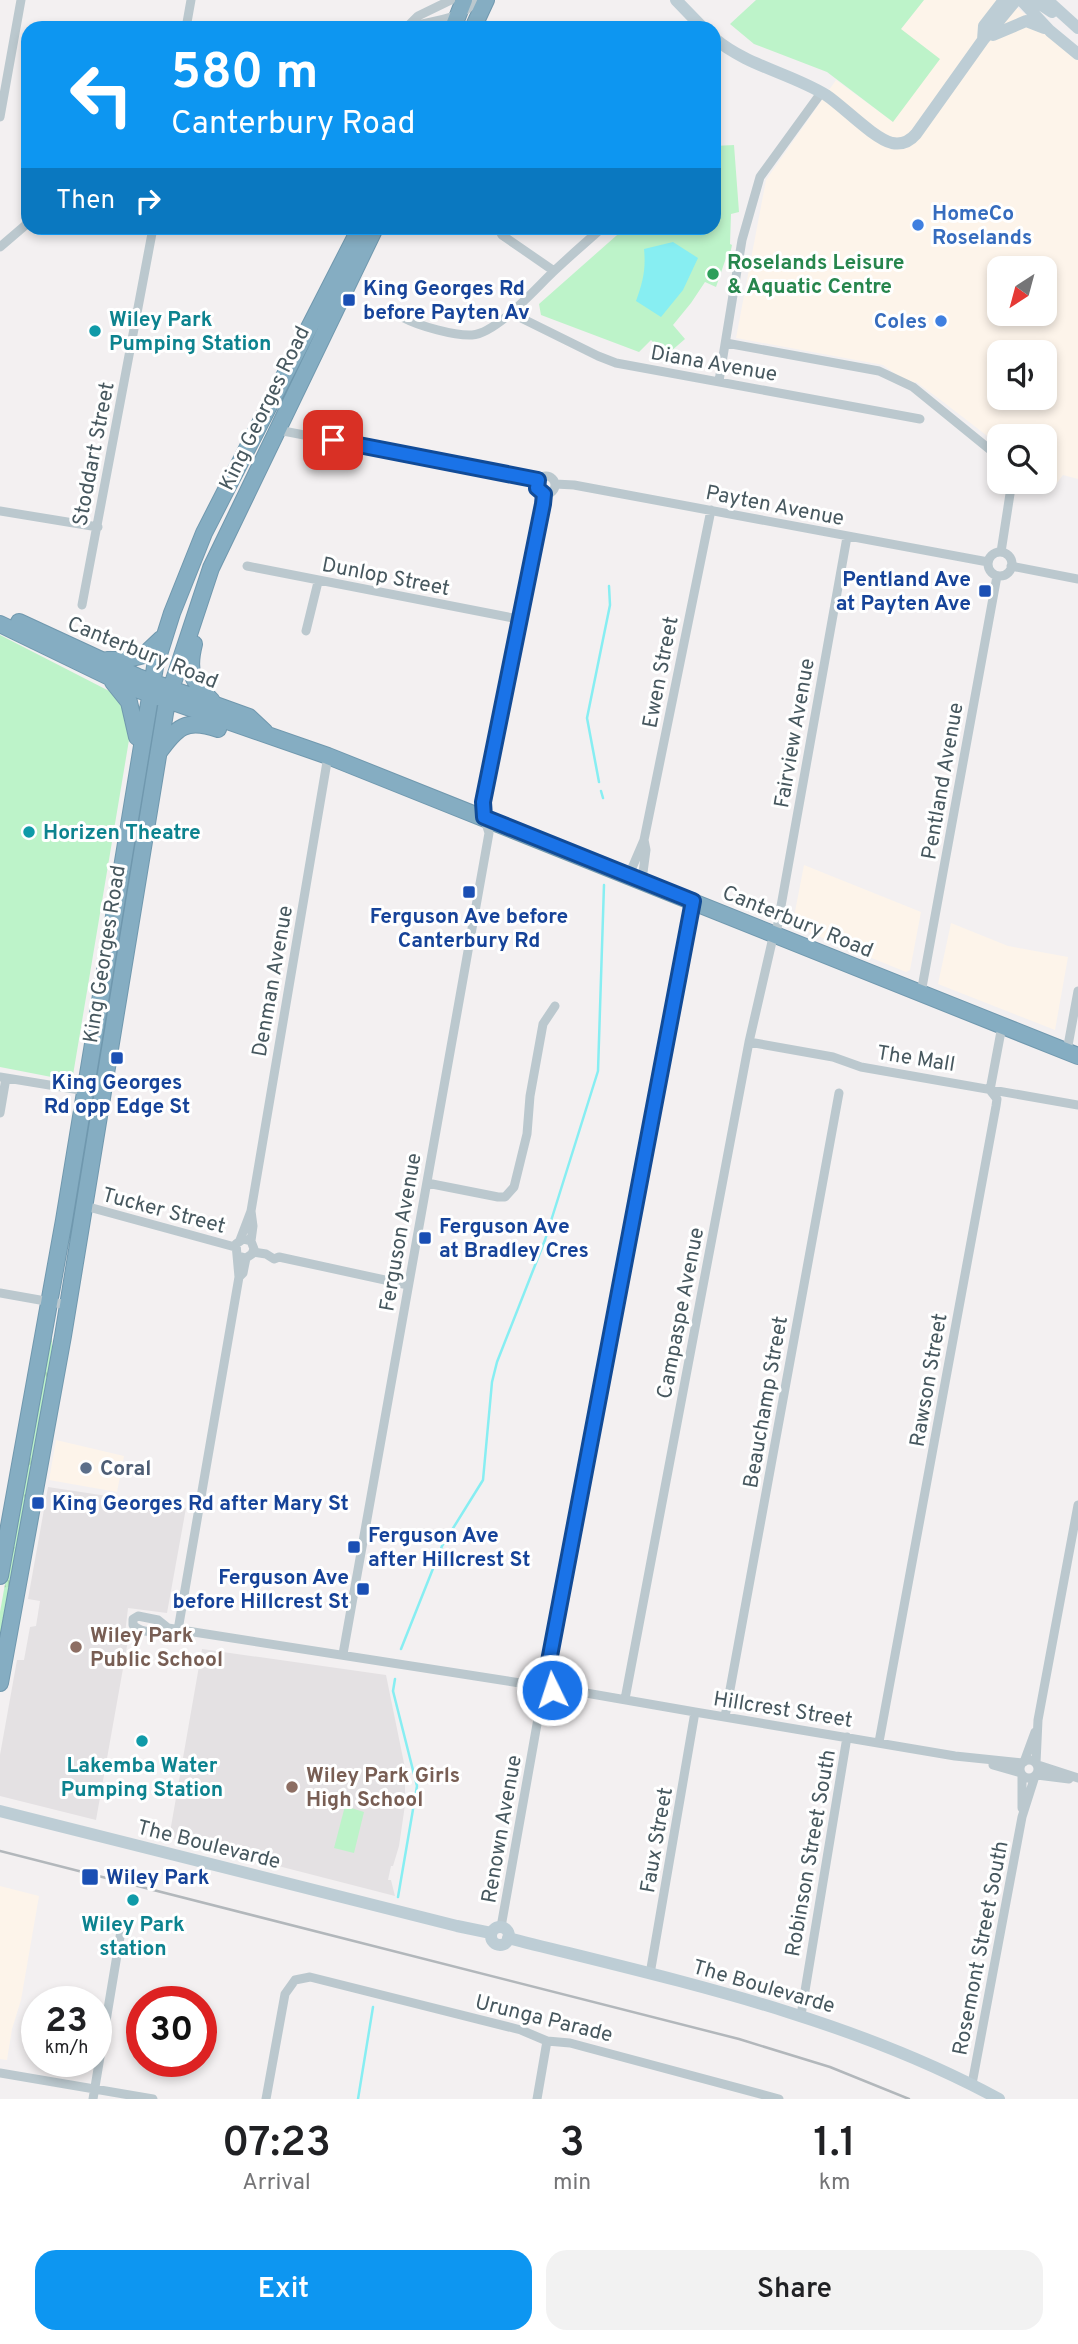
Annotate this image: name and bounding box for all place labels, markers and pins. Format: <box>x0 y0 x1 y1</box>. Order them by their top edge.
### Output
place label: HomeCo Roselands <box>932 201 1032 252</box>
marker: HomeCo Roselands <box>910 217 926 233</box>
place label: Roselands Leisure & Aquatic Centre <box>727 250 905 301</box>
marker: Roselands Leisure & Aquatic Centre <box>705 266 721 282</box>
place label: King Georges Rd before Payten Av <box>363 276 530 327</box>
marker: King Georges Rd before Payten Av <box>341 292 357 308</box>
place label: Wiley Park Pumping Station <box>109 307 271 358</box>
place label: Coles <box>874 309 927 336</box>
marker: Coles <box>933 313 949 329</box>
marker: Wiley Park Pumping Station <box>87 323 103 339</box>
pin <box>303 410 363 470</box>
place label: Pentland Ave at Payten Ave <box>836 567 971 618</box>
marker: Pentland Ave at Payten Ave <box>977 583 993 599</box>
place label: Horizen Theatre <box>43 820 201 847</box>
marker: Horizen Theatre <box>21 824 37 840</box>
marker: Ferguson Ave before Canterbury Rd <box>461 884 477 900</box>
place label: Ferguson Ave before Canterbury Rd <box>370 904 568 955</box>
marker: King Georges Rd opp Edge St <box>109 1050 125 1066</box>
place label: King Georges Rd opp Edge St <box>44 1070 190 1121</box>
place label: Ferguson Ave at Bradley Cres <box>439 1214 589 1265</box>
marker: Ferguson Ave at Bradley Cres <box>417 1230 433 1246</box>
place label: Coral <box>100 1456 151 1483</box>
marker: Coral <box>78 1460 94 1476</box>
place label: King Georges Rd after Mary St <box>52 1491 349 1518</box>
marker: King Georges Rd after Mary St <box>30 1495 46 1511</box>
place label: Ferguson Ave after Hillcrest St <box>368 1523 530 1574</box>
marker: Ferguson Ave after Hillcrest St <box>346 1539 362 1555</box>
place label: Ferguson Ave before Hillcrest St <box>173 1565 349 1616</box>
marker: Ferguson Ave before Hillcrest St <box>355 1581 371 1597</box>
place label: Wiley Park Public School <box>90 1623 223 1674</box>
marker: Wiley Park Public School <box>68 1639 84 1655</box>
marker: Lakemba Water Pumping Station <box>134 1733 150 1749</box>
place label: Lakemba Water Pumping Station <box>61 1753 223 1804</box>
place label: Wiley Park Girls High School <box>306 1763 460 1814</box>
marker: Wiley Park Girls High School <box>284 1779 300 1795</box>
place label: Wiley Park <box>106 1865 210 1892</box>
marker: Wiley Park <box>80 1867 100 1887</box>
marker: Wiley Park station <box>125 1892 141 1908</box>
place label: Wiley Park station <box>81 1912 185 1963</box>

